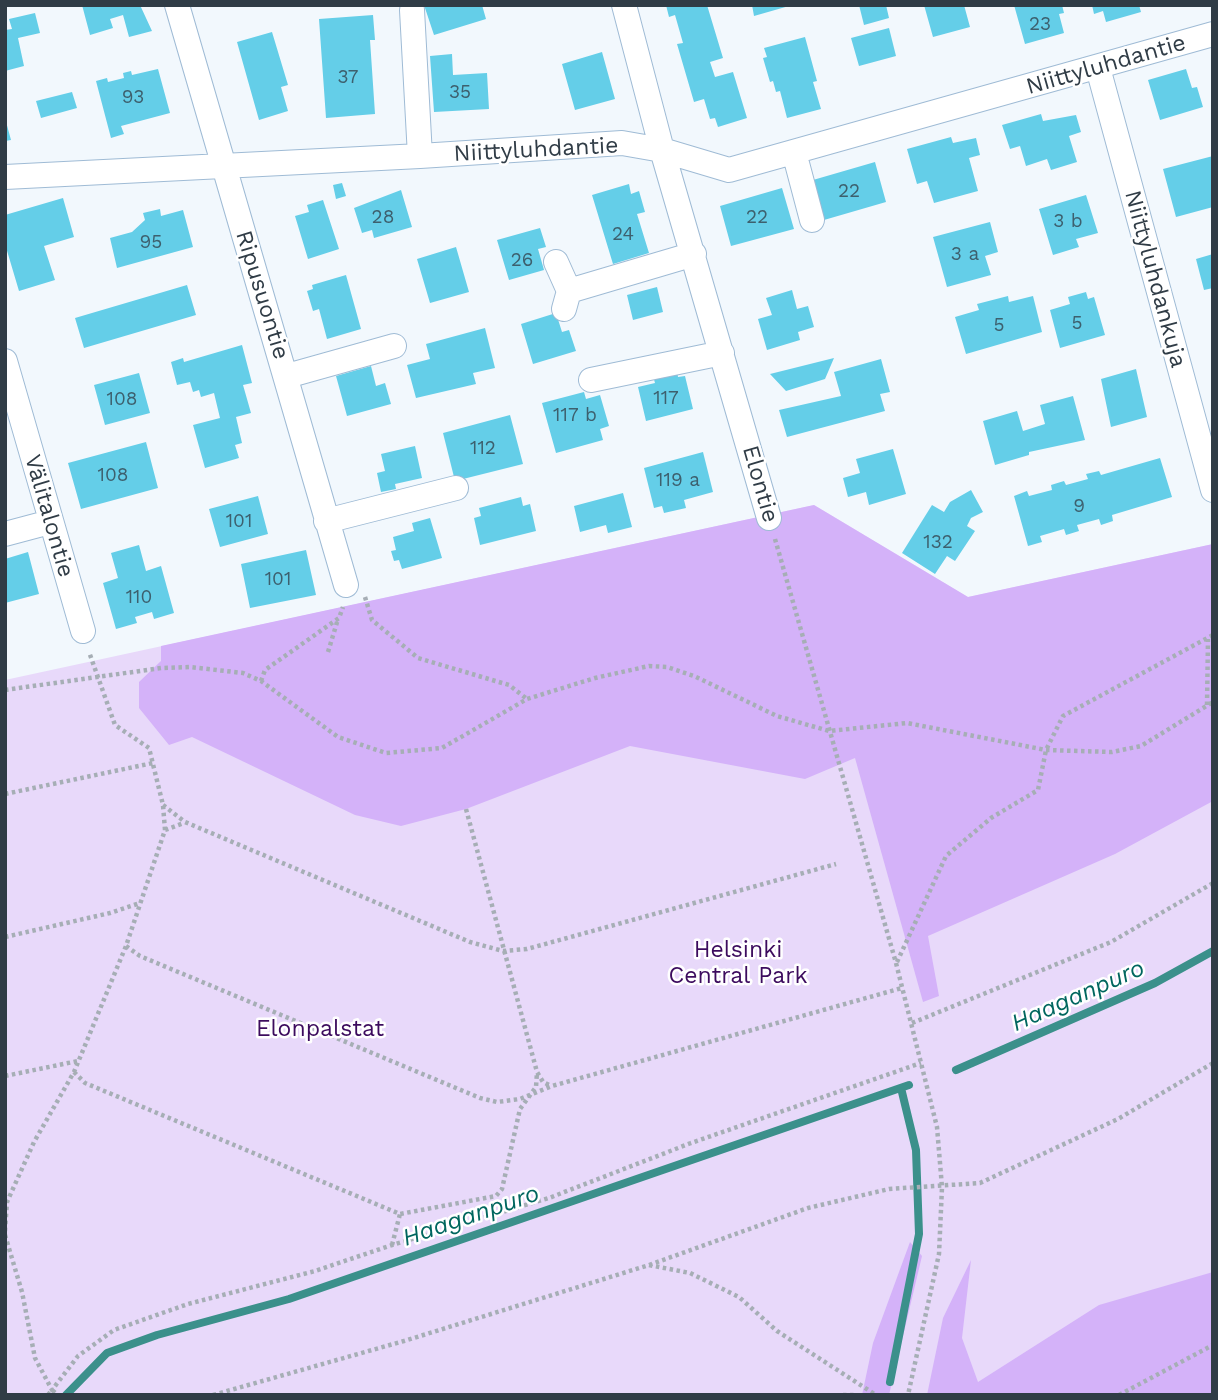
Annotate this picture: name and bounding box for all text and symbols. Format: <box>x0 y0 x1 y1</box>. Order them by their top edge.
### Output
house number: 23 <box>1029 13 1051 35</box>
street label: Niittyluhdantie <box>1023 29 1189 101</box>
house number: 37 <box>338 66 358 88</box>
house number: 35 <box>449 81 471 103</box>
house number: 93 <box>122 86 144 108</box>
street label: Niittyluhdantie <box>453 132 619 168</box>
house number: 22 <box>838 180 860 202</box>
street label: Niittyluhdankuja <box>1118 187 1192 371</box>
house number: 28 <box>372 206 394 228</box>
house number: 22 <box>746 206 768 228</box>
house number: 3 b <box>1053 210 1083 232</box>
house number: 24 <box>612 223 634 245</box>
street label: Ripusuontie <box>229 227 295 363</box>
house number: 95 <box>140 231 162 253</box>
house number: 3 a <box>951 243 979 265</box>
house number: 26 <box>511 249 533 271</box>
house number: 5 <box>1071 312 1083 334</box>
house number: 5 <box>993 314 1005 336</box>
house number: 117 <box>653 387 679 409</box>
house number: 108 <box>107 388 137 410</box>
house number: 117 b <box>553 404 597 426</box>
house number: 112 <box>470 437 496 459</box>
street label: Elontie <box>736 442 784 526</box>
street label: Välitalontie <box>18 451 80 581</box>
house number: 108 <box>98 464 128 486</box>
house number: 119 a <box>656 469 700 491</box>
house number: 9 <box>1073 495 1085 517</box>
house number: 101 <box>226 510 252 532</box>
house number: 132 <box>923 531 953 553</box>
house number: 101 <box>265 568 291 590</box>
house number: 110 <box>126 586 152 608</box>
park label: Helsinki Central Park <box>668 936 808 990</box>
water label: Haaganpuro <box>1007 954 1149 1038</box>
park label: Elonpalstat <box>256 1015 384 1043</box>
water label: Haaganpuro <box>399 1179 543 1253</box>

